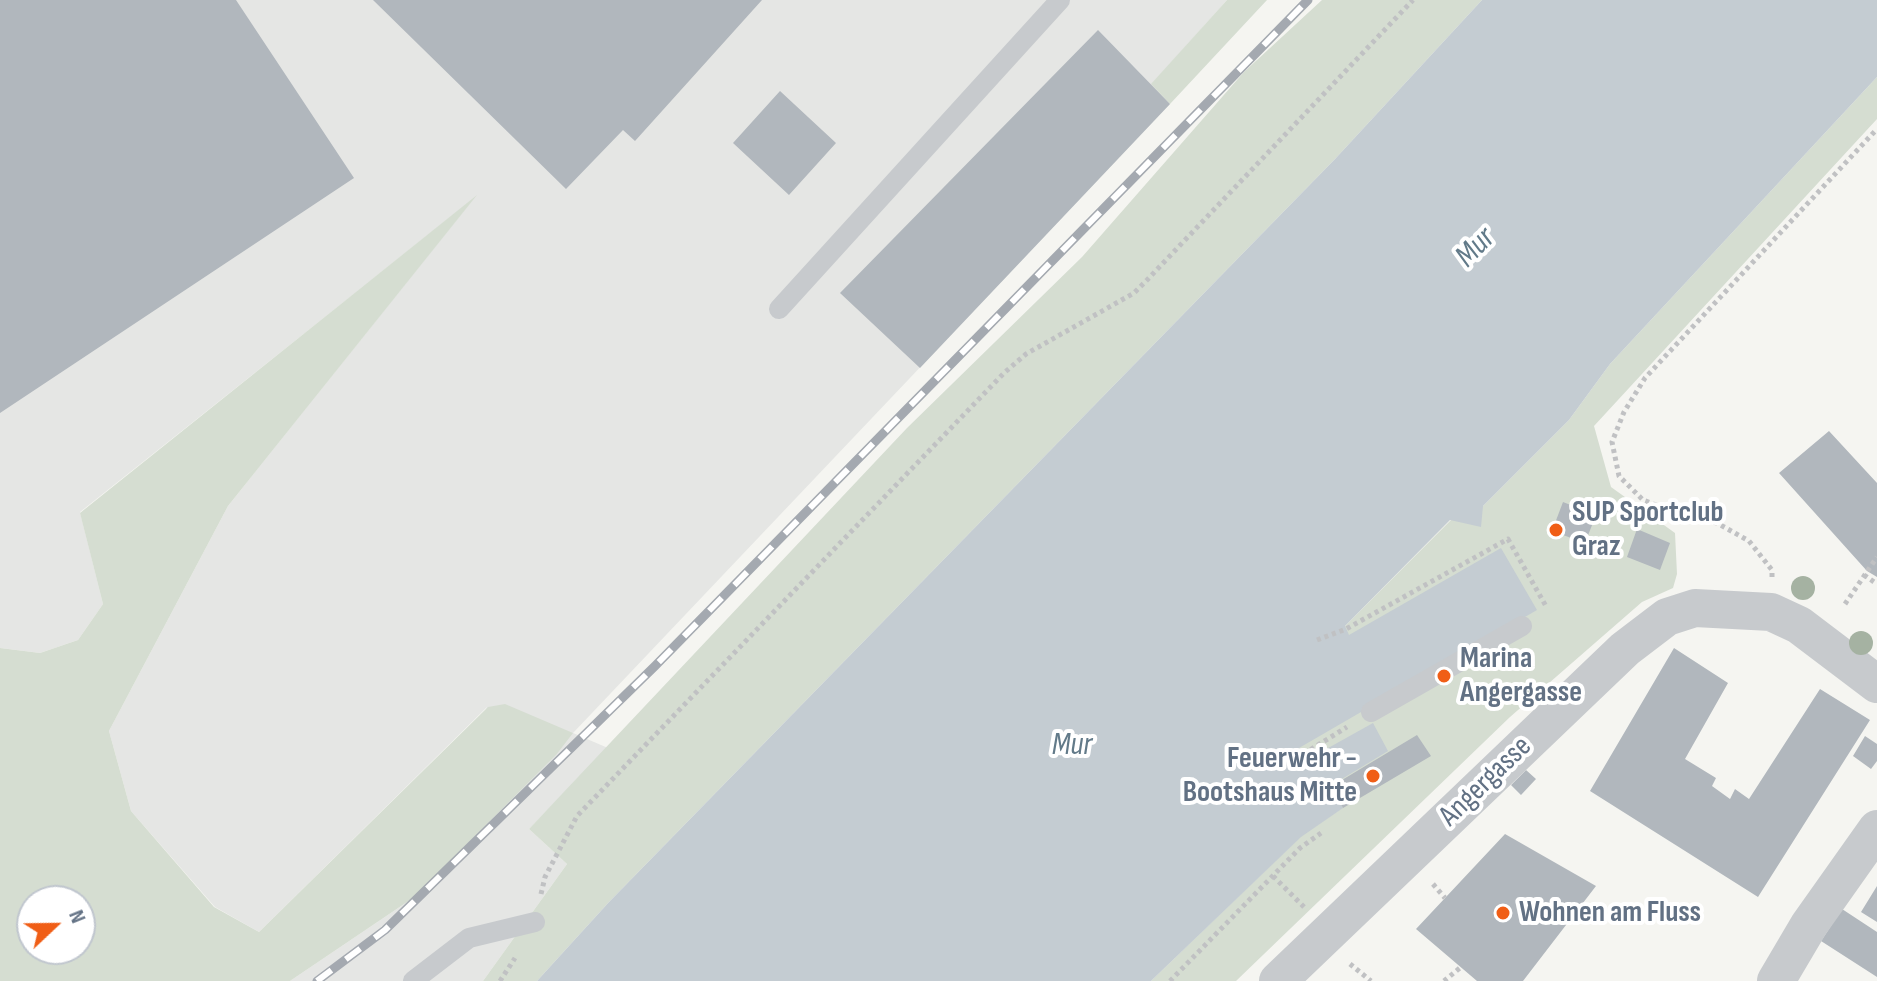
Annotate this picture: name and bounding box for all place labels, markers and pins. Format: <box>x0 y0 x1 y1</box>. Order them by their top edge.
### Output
place label: SUP Sportclub Graz <box>1572 495 1723 566</box>
marker: SUP Sportclub Graz <box>1547 521 1565 539</box>
place label: Marina Angergasse <box>1460 641 1582 712</box>
marker: Marina Angergasse <box>1435 667 1453 685</box>
place label: Feuerwehr - Bootshaus Mitte <box>1183 741 1357 812</box>
marker: Feuerwehr - Bootshaus Mitte <box>1364 767 1382 785</box>
place label: Wohnen am Fluss <box>1519 895 1701 931</box>
marker: Wohnen am Fluss <box>1494 904 1512 922</box>

